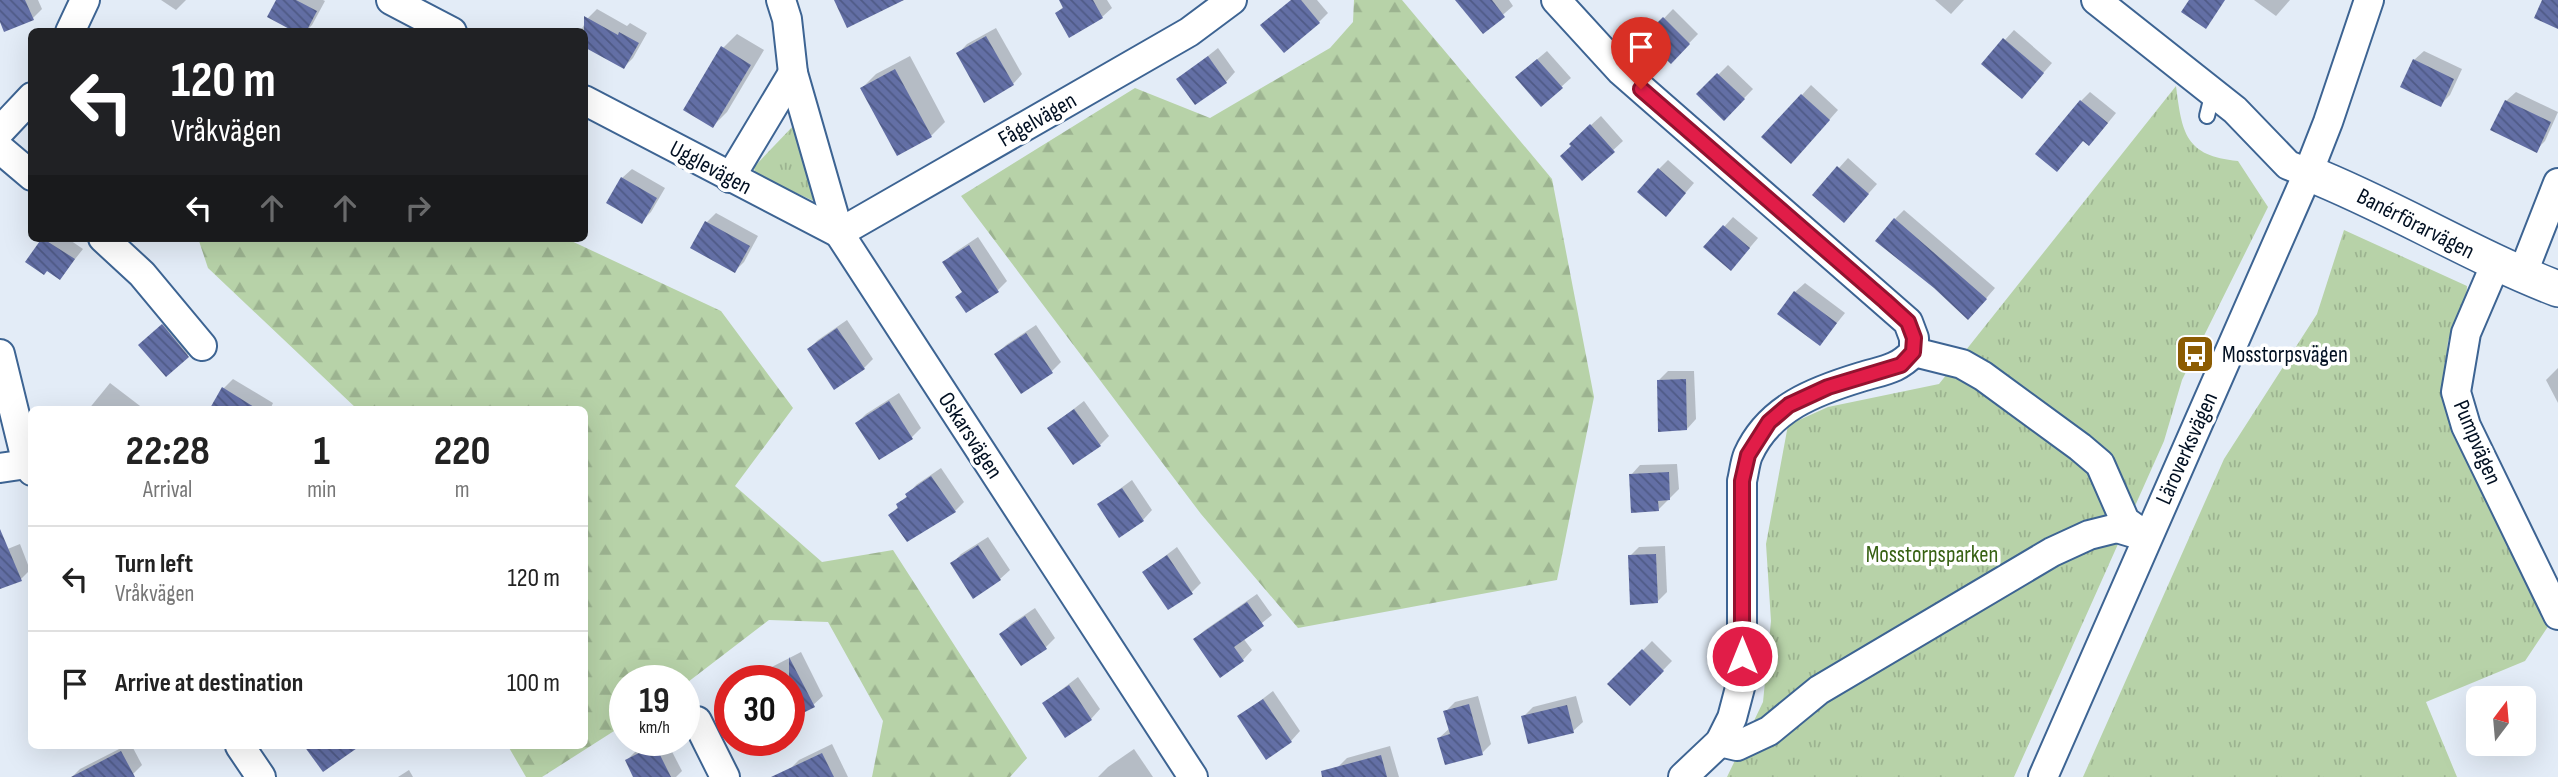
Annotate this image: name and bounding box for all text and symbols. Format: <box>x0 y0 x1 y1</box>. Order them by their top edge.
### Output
pin <box>1611 17 1671 89</box>
icon: arrive <box>1622 28 1660 66</box>
text: 120 m <box>171 52 276 111</box>
icon: left <box>56 56 147 147</box>
street label: Fågelvägen <box>994 86 1081 153</box>
text: Vråkvägen <box>171 112 282 151</box>
street label: Ugglevägen <box>665 135 756 201</box>
street label: Banérförarvägen <box>2352 182 2479 265</box>
icon: left <box>180 189 218 227</box>
icon: ahead <box>253 189 291 227</box>
icon: ahead <box>326 189 364 227</box>
icon: right <box>399 189 437 227</box>
bus stop icon: Mosstorpsvägen <box>2174 333 2216 375</box>
place label: Mosstorpsvägen <box>2222 341 2348 369</box>
street label: Oskarsvägen <box>932 387 1008 484</box>
street label: Läroverksvägen <box>2150 388 2224 509</box>
street label: Pumpvägen <box>2447 396 2507 489</box>
text: 22:28 <box>125 426 210 477</box>
text: 1 <box>314 426 330 477</box>
text: 220 <box>434 426 491 477</box>
text: Arrival <box>143 476 192 504</box>
text: min <box>307 476 336 504</box>
text: m <box>455 476 470 504</box>
park label: Mosstorpsparken <box>1866 541 1998 569</box>
text: Turn left <box>115 549 193 580</box>
icon: left <box>56 560 94 598</box>
text: 120 m <box>507 563 560 594</box>
text: Vråkvägen <box>115 580 194 608</box>
position arrow <box>1705 619 1779 693</box>
icon: arrive <box>56 665 94 703</box>
speed limit sign: 30 <box>714 665 805 756</box>
text: Arrive at destination <box>115 668 303 699</box>
text: 100 m <box>507 668 560 699</box>
text: 19 <box>639 680 670 723</box>
north arrow <box>2466 686 2536 756</box>
map controls <box>2466 686 2536 756</box>
text: km/h <box>639 717 670 738</box>

